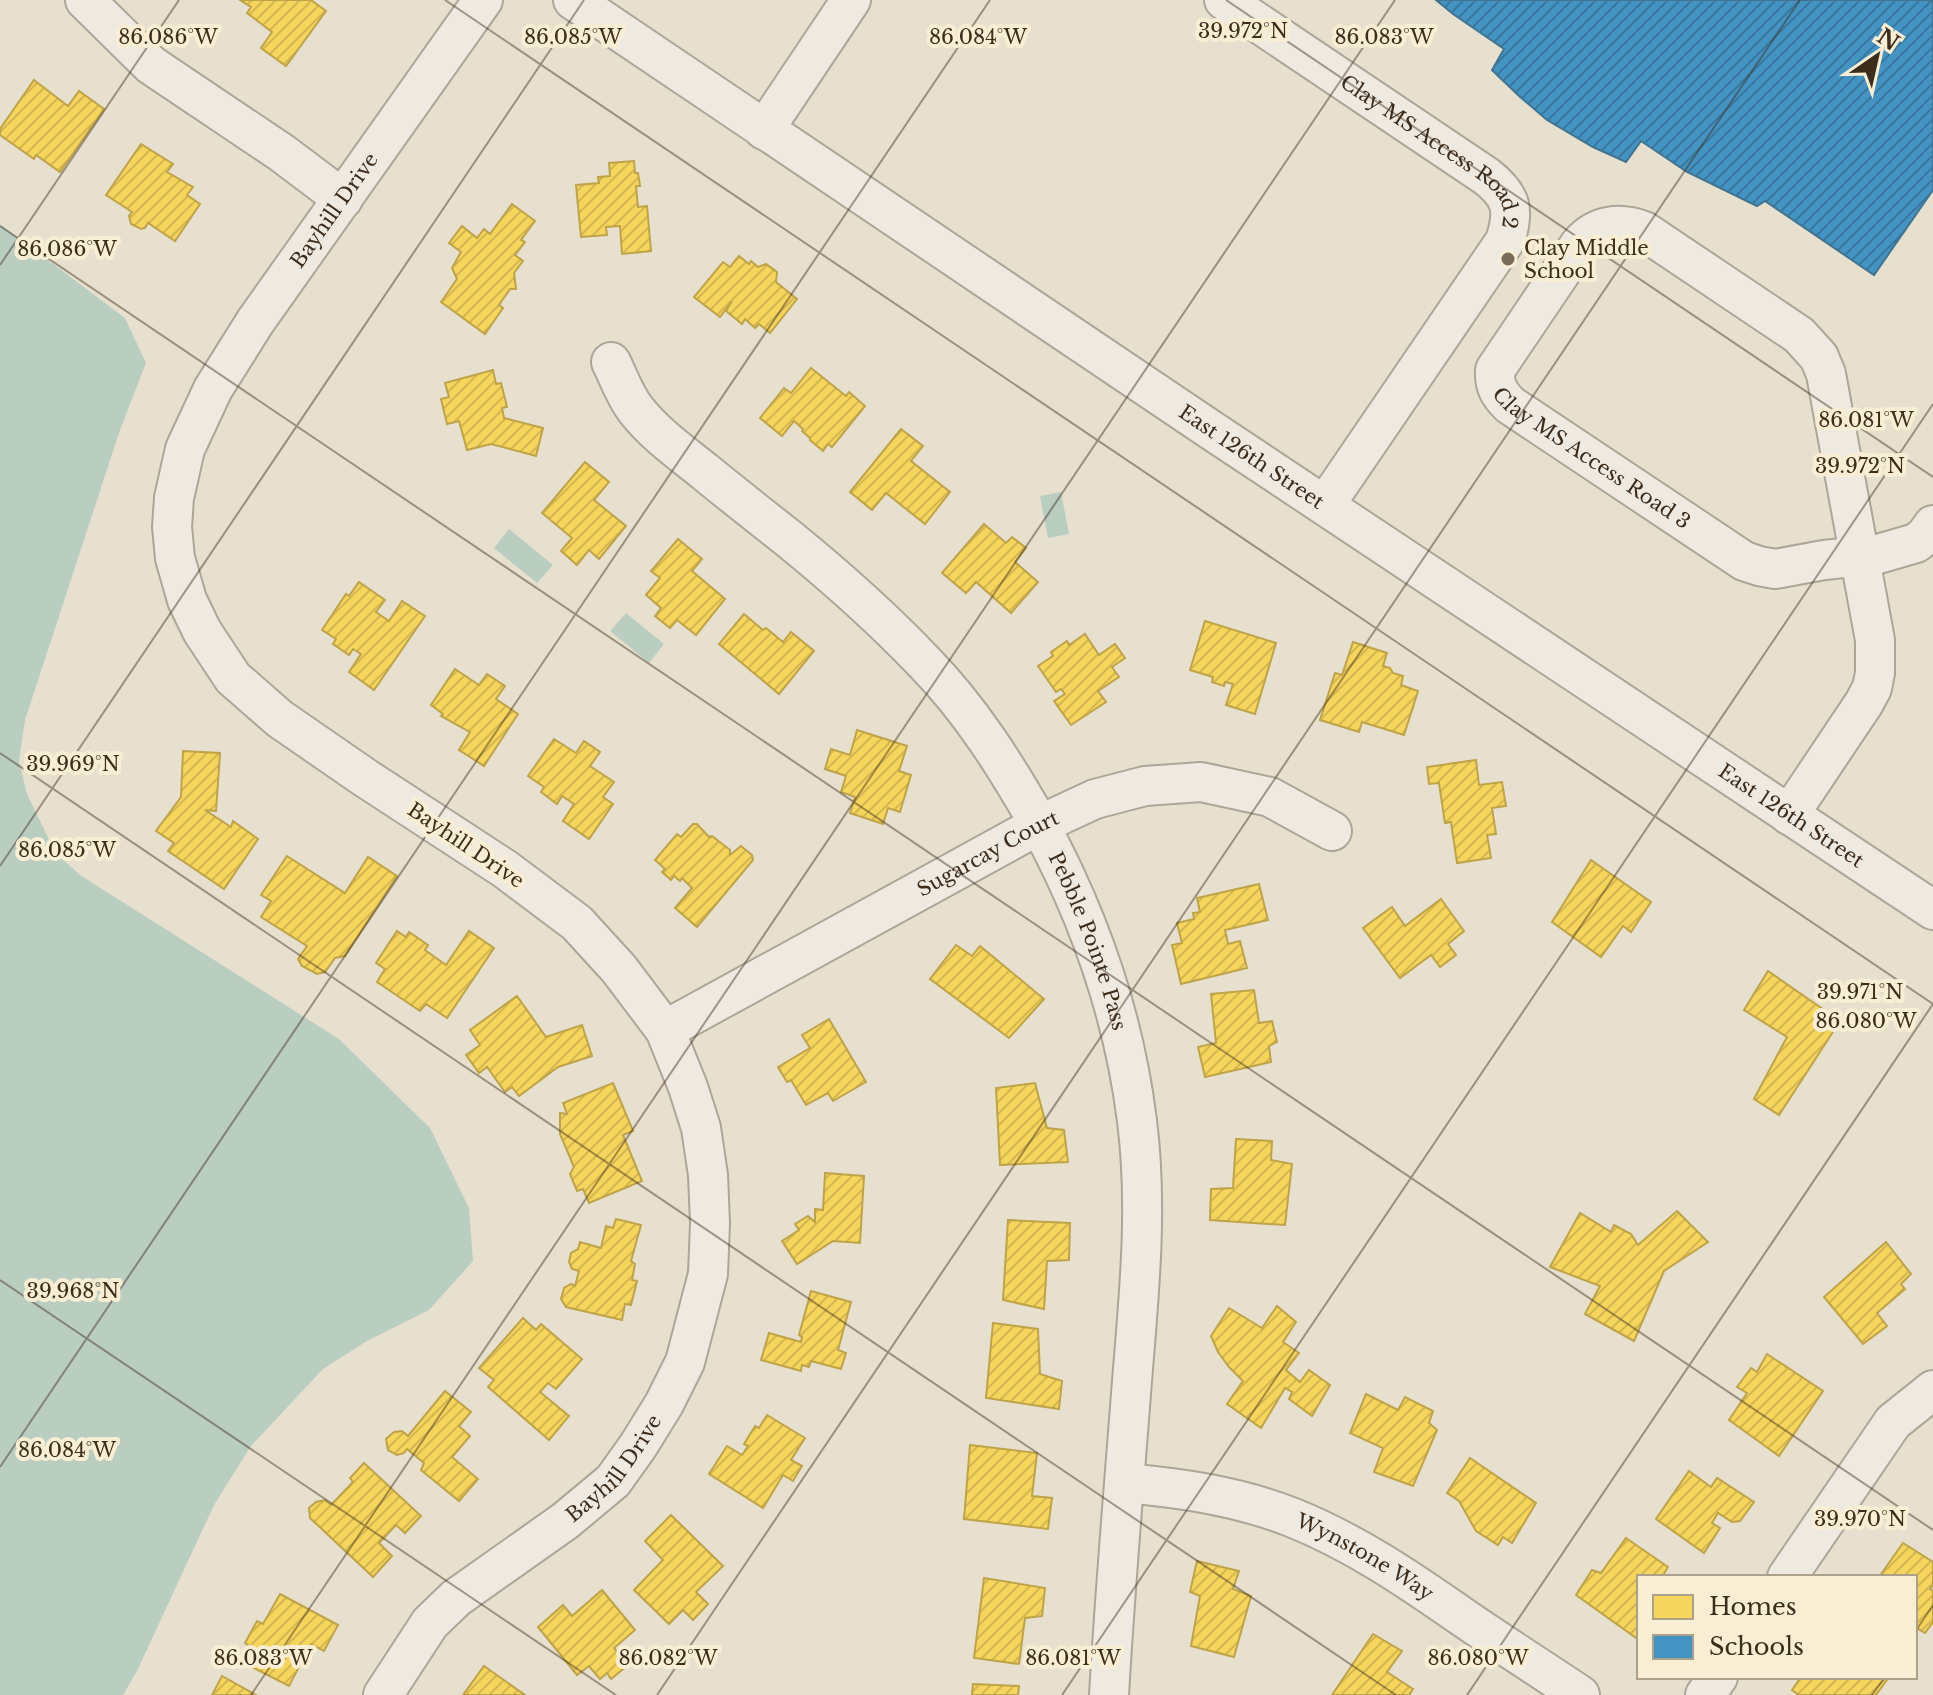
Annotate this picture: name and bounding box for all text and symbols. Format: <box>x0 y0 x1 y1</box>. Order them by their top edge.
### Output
north arrow <box>1837 16 1917 96</box>
text: 39.972°N <box>1198 19 1288 43</box>
text: N <box>1872 23 1904 57</box>
text: 86.086°W <box>118 25 218 49</box>
text: 86.085°W <box>524 25 623 49</box>
text: 86.084°W <box>929 25 1028 49</box>
text: 86.083°W <box>1334 25 1434 49</box>
street label: Clay MS Access Road 2 <box>1336 70 1522 230</box>
street label: Bayhill Drive <box>285 148 383 272</box>
place label: Clay Middle School <box>1524 236 1649 283</box>
text: 86.086°W <box>17 237 117 261</box>
marker: Clay Middle School <box>1499 250 1517 268</box>
street label: Clay MS Access Road 3 <box>1488 382 1695 534</box>
street label: East 126th Street <box>1174 400 1329 514</box>
text: 86.081°W <box>1818 408 1914 432</box>
text: 39.972°N <box>1815 454 1905 478</box>
text: 39.969°N <box>26 752 120 776</box>
street label: East 126th Street <box>1714 759 1869 873</box>
street label: Bayhill Drive <box>403 797 529 893</box>
street label: Sugarcay Court <box>913 805 1063 902</box>
text: 86.085°W <box>18 838 117 862</box>
street label: Pebble Pointe Pass <box>1043 848 1132 1033</box>
text: 39.971°N <box>1817 980 1903 1004</box>
text: 86.080°W <box>1816 1009 1917 1033</box>
text: 39.968°N <box>27 1279 119 1303</box>
street label: Bayhill Drive <box>561 1410 666 1527</box>
text: 86.084°W <box>18 1438 117 1462</box>
text: 39.970°N <box>1814 1507 1906 1531</box>
street label: Wynstone Way <box>1292 1508 1438 1606</box>
legend <box>1637 1575 1917 1679</box>
text: Homes <box>1709 1592 1797 1621</box>
text: Schools <box>1709 1632 1804 1661</box>
text: 86.083°W <box>213 1646 313 1670</box>
text: 86.082°W <box>618 1646 718 1670</box>
text: 86.081°W <box>1025 1646 1121 1670</box>
text: 86.080°W <box>1428 1646 1529 1670</box>

